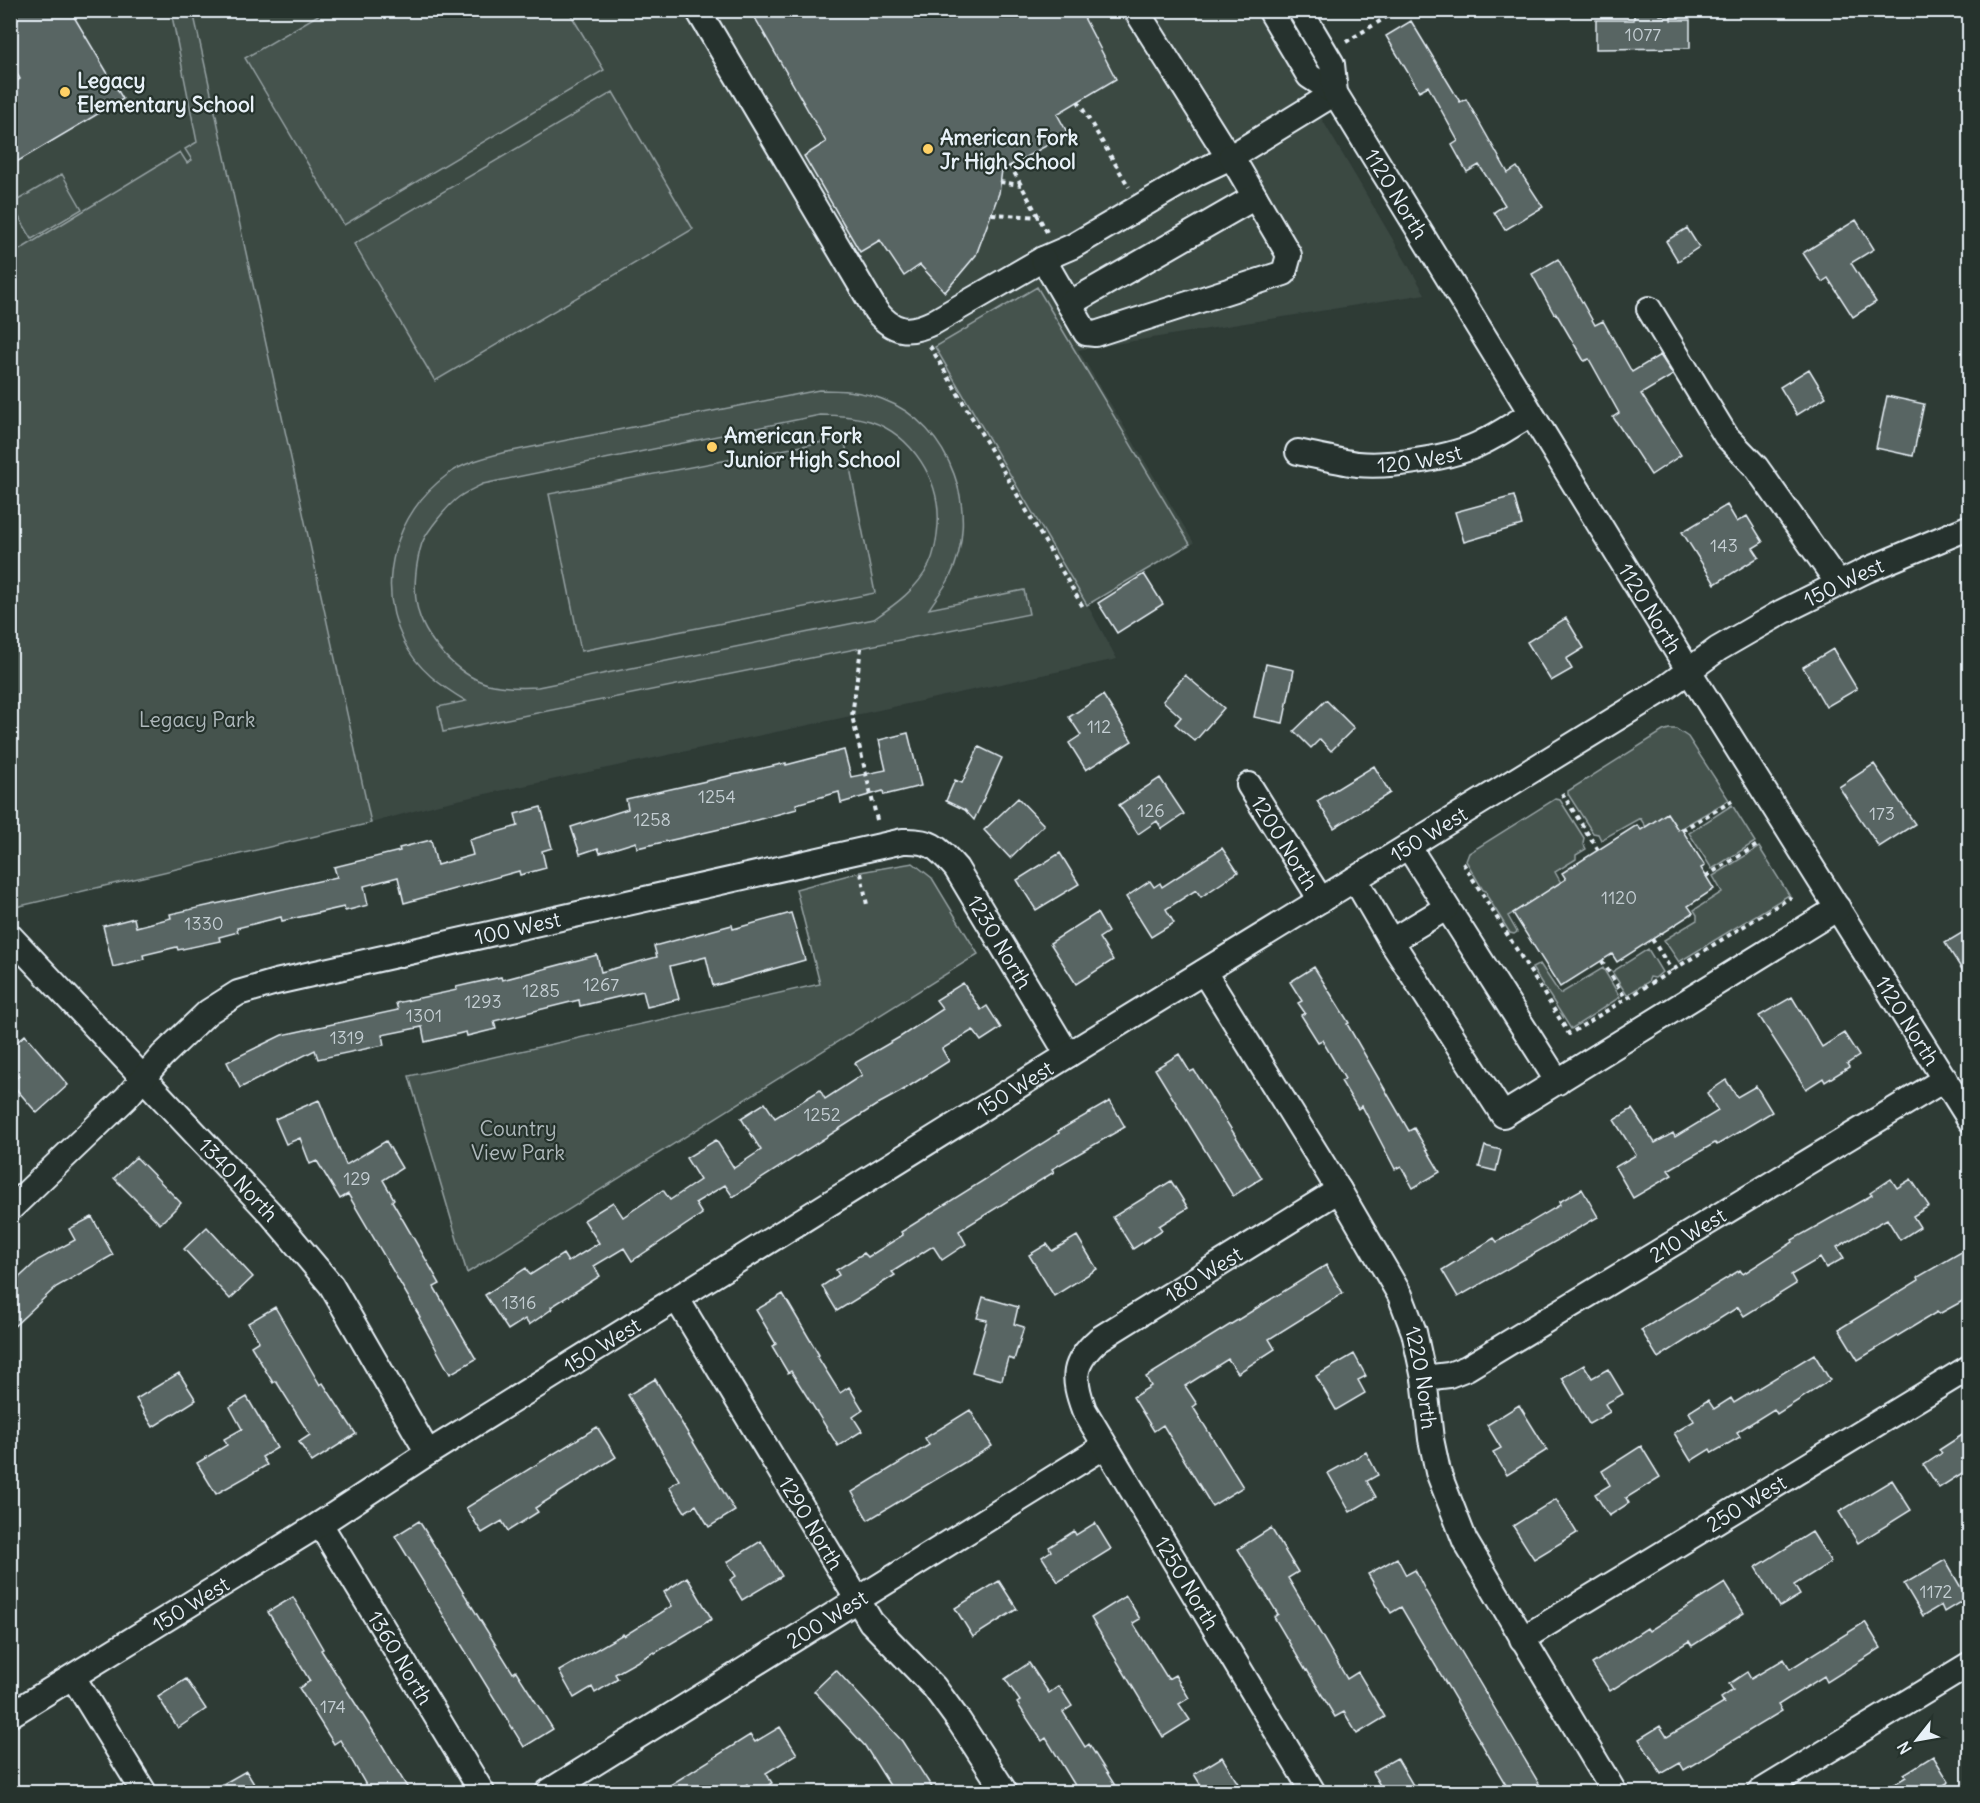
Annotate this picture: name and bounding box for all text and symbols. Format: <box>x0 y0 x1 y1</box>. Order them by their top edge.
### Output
house number: 1077 <box>1625 23 1661 46</box>
place label: Legacy Elementary School <box>77 67 254 118</box>
marker: Legacy Elementary School <box>58 85 72 99</box>
place label: American Fork Jr High School <box>940 124 1078 175</box>
marker: American Fork Jr High School <box>921 142 935 156</box>
street label: 1120 North <box>1359 144 1435 244</box>
place label: American Fork Junior High School <box>724 422 901 473</box>
street label: 120 West <box>1377 438 1465 478</box>
marker: American Fork Junior High School <box>705 440 719 454</box>
house number: 143 <box>1710 534 1738 557</box>
street label: 150 West <box>1799 551 1887 613</box>
street label: 1120 North <box>1613 558 1688 658</box>
park label: Legacy Park <box>139 706 255 733</box>
house number: 112 <box>1087 715 1111 738</box>
house number: 1254 <box>698 785 736 808</box>
street label: 1200 North <box>1245 790 1325 895</box>
house number: 126 <box>1137 799 1165 822</box>
street label: 150 West <box>1385 800 1472 868</box>
house number: 173 <box>1869 802 1895 825</box>
house number: 1258 <box>633 808 671 831</box>
house number: 1120 <box>1601 886 1637 909</box>
street label: 1230 North <box>962 890 1039 994</box>
street label: 100 West <box>472 905 563 950</box>
house number: 1330 <box>184 912 224 935</box>
street label: 1120 North <box>1869 971 1946 1070</box>
house number: 1267 <box>583 973 619 996</box>
house number: 1285 <box>522 979 560 1002</box>
house number: 1293 <box>464 990 502 1013</box>
house number: 1301 <box>406 1004 442 1027</box>
house number: 1319 <box>330 1026 364 1049</box>
street label: 150 West <box>971 1054 1058 1122</box>
house number: 1252 <box>803 1103 841 1126</box>
park label: Country View Park <box>471 1115 565 1166</box>
street label: 1340 North <box>193 1132 284 1227</box>
house number: 129 <box>343 1167 371 1190</box>
street label: 210 West <box>1644 1201 1731 1268</box>
street label: 180 West <box>1160 1240 1247 1308</box>
house number: 1316 <box>502 1291 536 1314</box>
street label: 150 West <box>558 1311 645 1379</box>
street label: 1220 North <box>1399 1322 1443 1431</box>
street label: 250 West <box>1701 1468 1791 1538</box>
street label: 1290 North <box>773 1471 850 1575</box>
street label: 1250 North <box>1148 1531 1226 1635</box>
street label: 150 West <box>147 1570 234 1638</box>
house number: 1172 <box>1920 1580 1953 1603</box>
street label: 200 West <box>781 1584 872 1654</box>
street label: 1360 North <box>362 1606 439 1709</box>
house number: 174 <box>320 1695 346 1718</box>
north arrow <box>1887 1710 1947 1770</box>
text: N <box>1893 1738 1916 1758</box>

